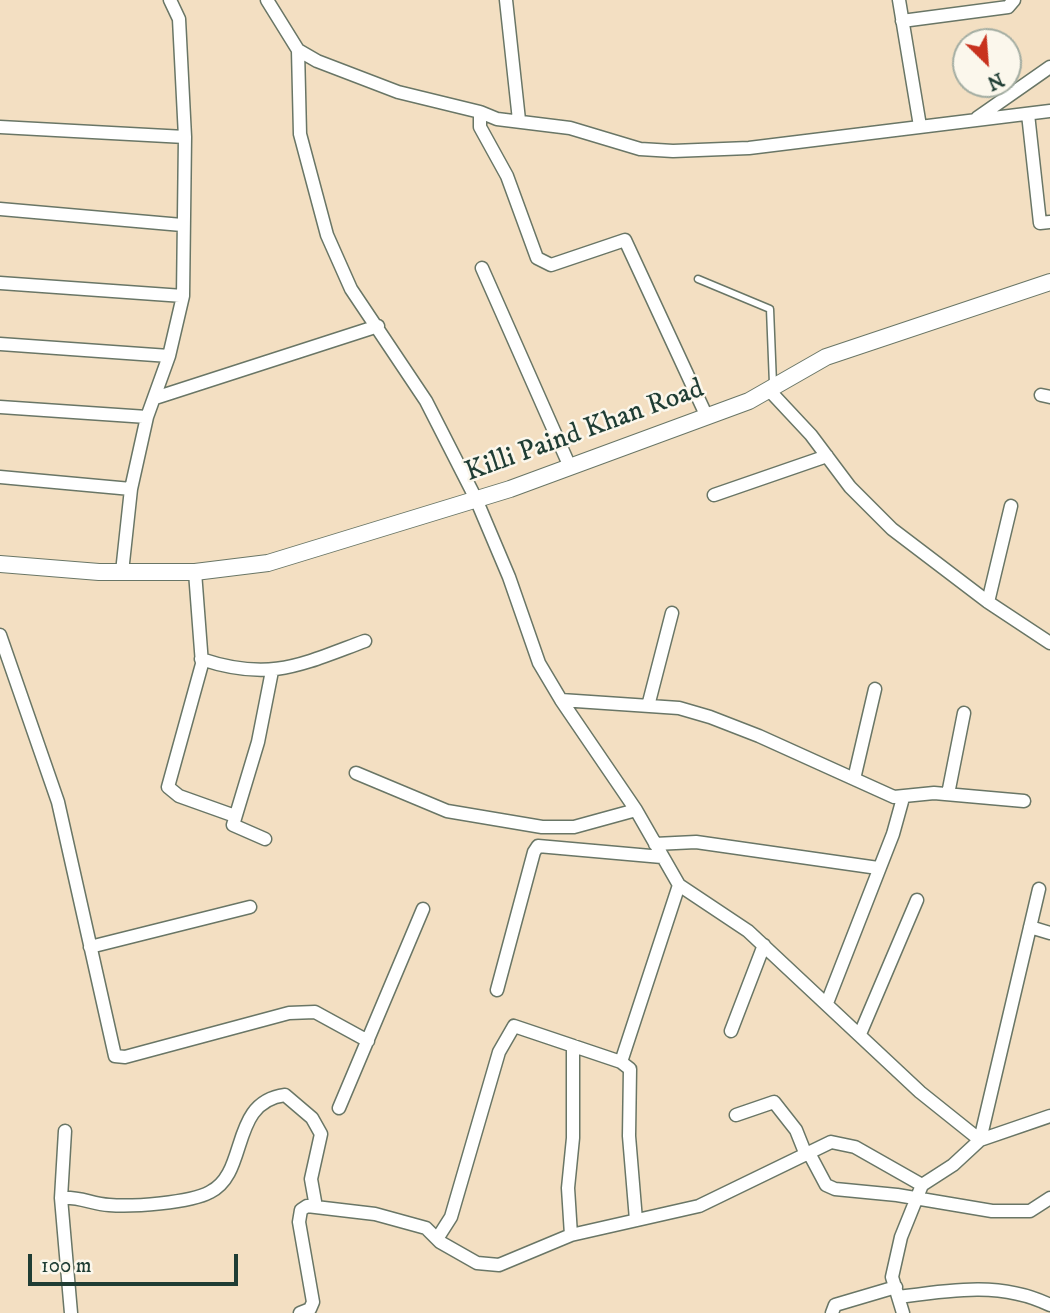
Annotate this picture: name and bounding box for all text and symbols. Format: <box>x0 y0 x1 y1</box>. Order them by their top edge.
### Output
north arrow <box>952 28 1022 98</box>
text: N <box>983 67 1007 94</box>
street label: Killi Paind Khan Road <box>461 373 709 491</box>
scale bar <box>32 1240 242 1284</box>
text: 100 m <box>41 1253 92 1279</box>

